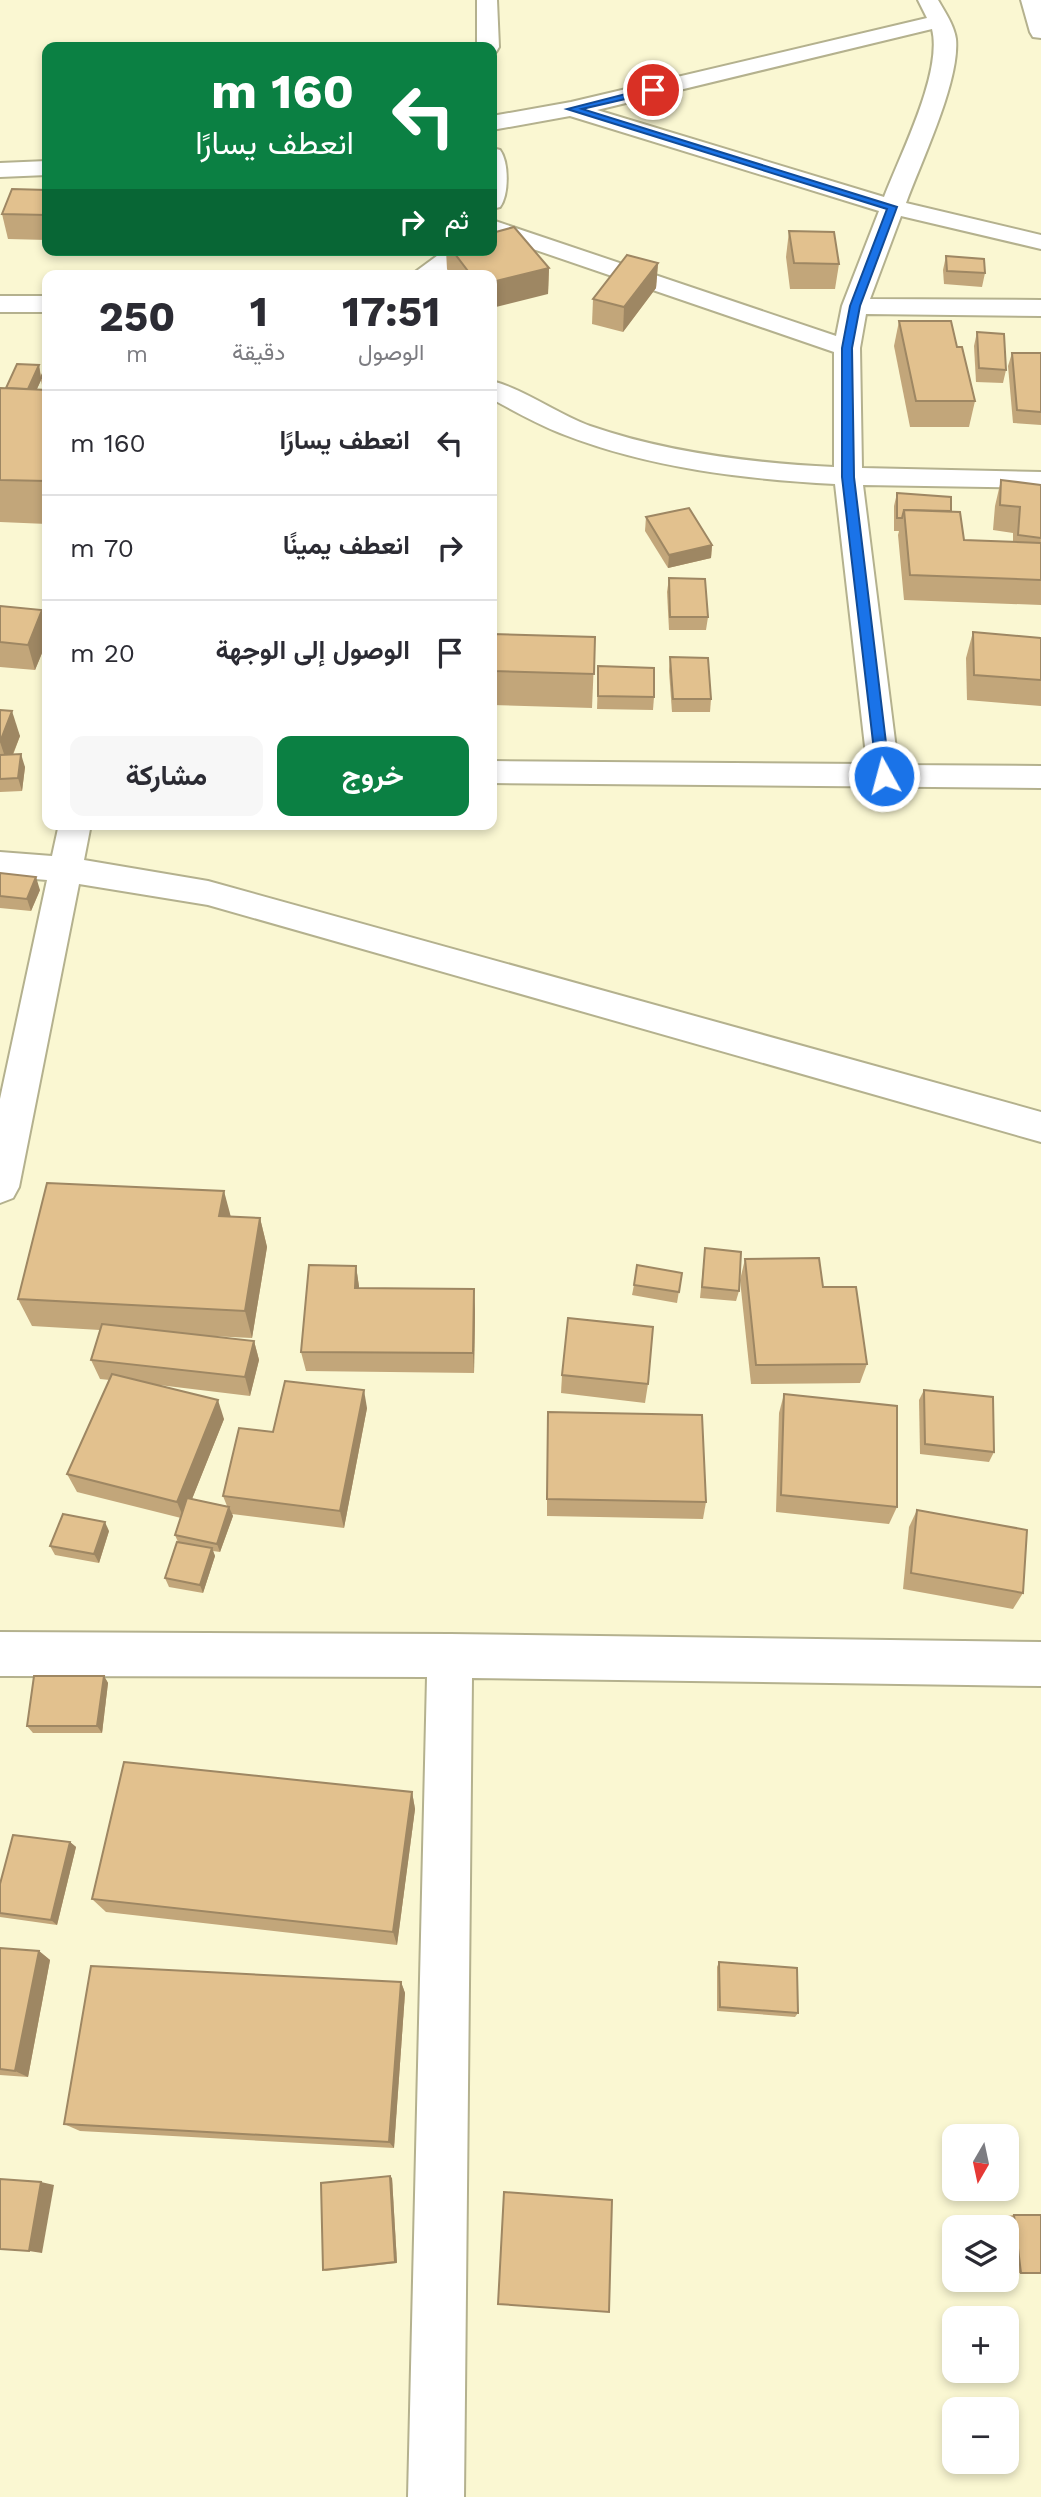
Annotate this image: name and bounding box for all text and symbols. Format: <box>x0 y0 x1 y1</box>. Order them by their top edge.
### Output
pin <box>623 60 683 120</box>
text: 160 m <box>211 62 354 120</box>
icon: left <box>378 70 469 161</box>
icon: arrive <box>634 71 672 109</box>
text: انعطف يسارًا <box>195 124 354 162</box>
icon: right <box>393 203 431 241</box>
text: ثم <box>445 205 469 235</box>
text: 1 <box>250 287 268 336</box>
text: 17:51 <box>342 287 440 336</box>
text: 250 <box>99 292 175 341</box>
text: دقيقة <box>232 339 285 366</box>
text: الوصول <box>358 339 424 366</box>
text: m <box>126 341 148 368</box>
icon: left <box>431 424 469 462</box>
text: انعطف يسارًا <box>280 425 410 455</box>
text: 160 m <box>70 428 146 458</box>
icon: right <box>431 529 469 567</box>
text: انعطف يمينًا <box>283 530 410 560</box>
text: 70 m <box>70 533 134 563</box>
icon: arrive <box>431 634 469 672</box>
text: الوصول إلى الوجهة <box>215 635 410 665</box>
text: 20 m <box>70 638 135 668</box>
button: مشاركة <box>70 736 263 816</box>
button: خروج <box>277 736 469 816</box>
position arrow <box>847 739 921 813</box>
north arrow <box>942 2124 1018 2202</box>
map controls <box>942 2124 1019 2474</box>
button: layers <box>942 2215 1019 2292</box>
button: + <box>942 2306 1019 2383</box>
button: − <box>942 2397 1019 2474</box>

